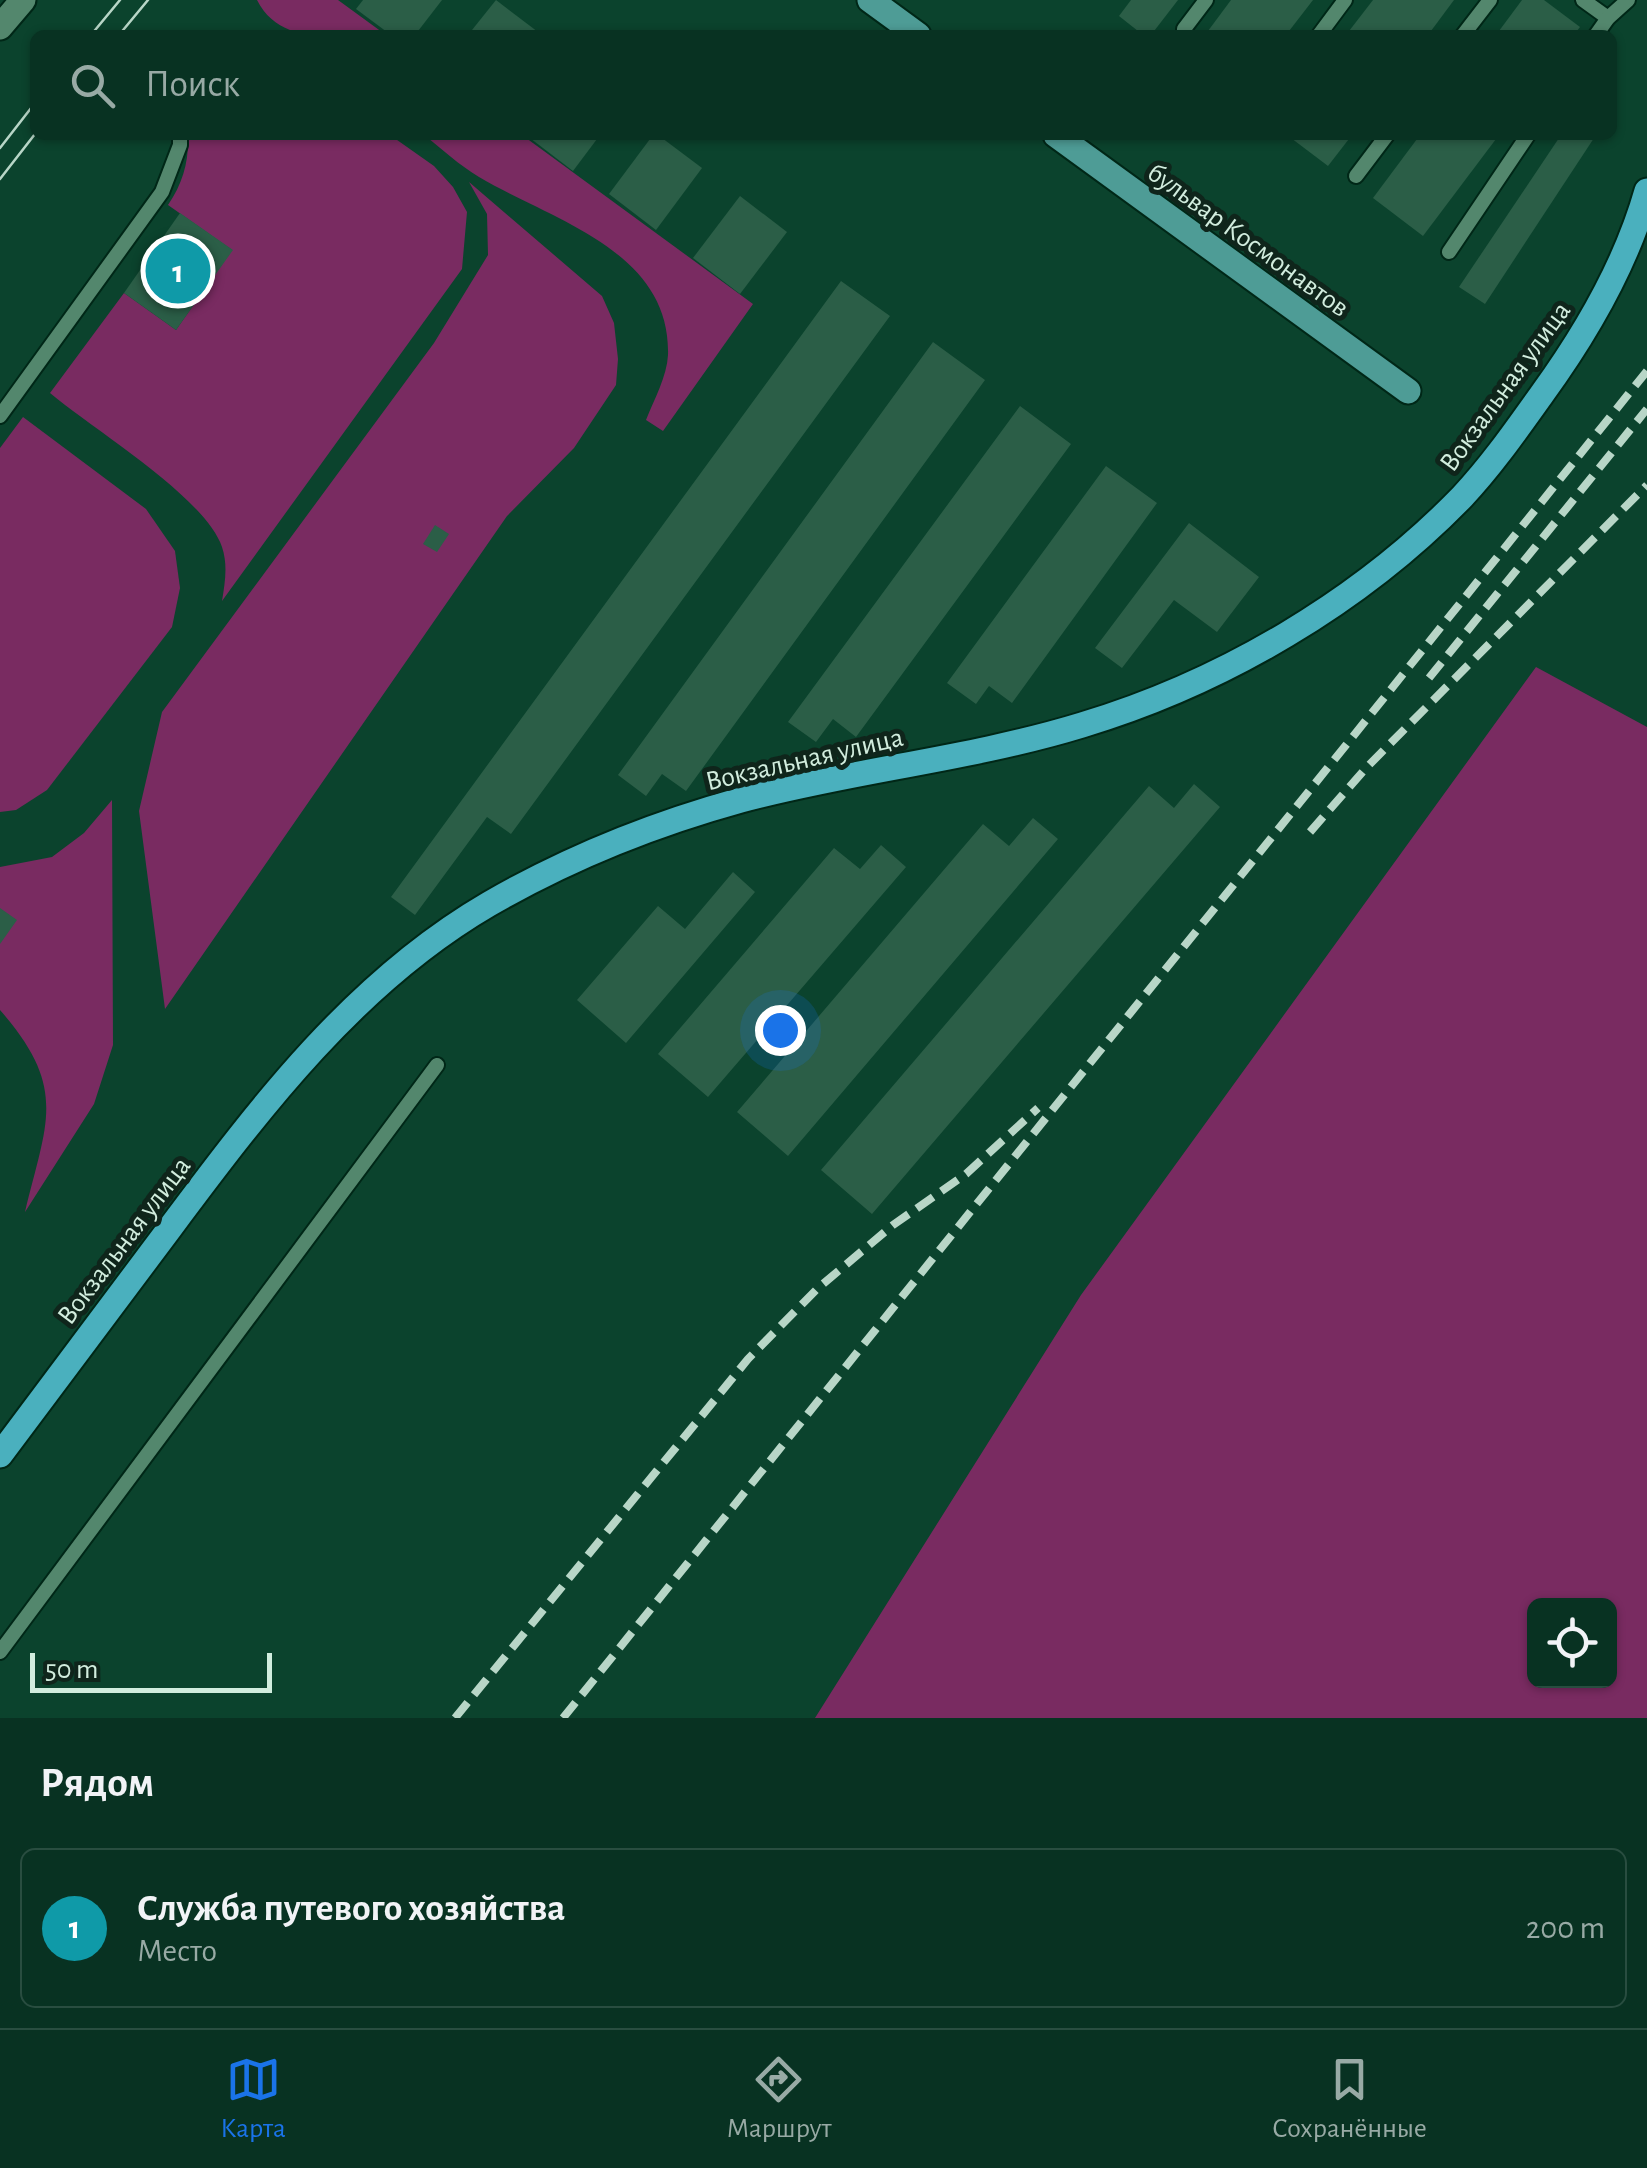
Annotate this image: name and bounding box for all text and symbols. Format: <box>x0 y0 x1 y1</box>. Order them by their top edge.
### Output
search box <box>30 30 1617 140</box>
icon: search <box>65 58 120 113</box>
text: Поиск <box>145 66 240 104</box>
street label: бульвар Космонавтов <box>1142 158 1354 323</box>
pin: 1 <box>146 234 210 308</box>
street label: Вокзальная улица <box>1435 297 1576 477</box>
street label: Вокзальная улица <box>703 724 906 796</box>
your location <box>755 1005 806 1056</box>
street label: Вокзальная улица <box>53 1152 197 1330</box>
map controls <box>1527 1598 1617 1688</box>
button: locate <box>1527 1598 1617 1688</box>
scale bar <box>30 1648 272 1692</box>
text: 50 m <box>45 1656 99 1684</box>
text: Рядом <box>40 1762 154 1804</box>
text: Служба путевого хозяйства <box>137 1890 565 1928</box>
text: 1 <box>69 1912 80 1944</box>
text: 200 m <box>1526 1912 1605 1944</box>
text: Место <box>137 1935 217 1967</box>
tab: Карта <box>220 2052 286 2146</box>
tab: Маршрут <box>726 2052 832 2146</box>
tab: Сохранённые <box>1272 2052 1427 2146</box>

